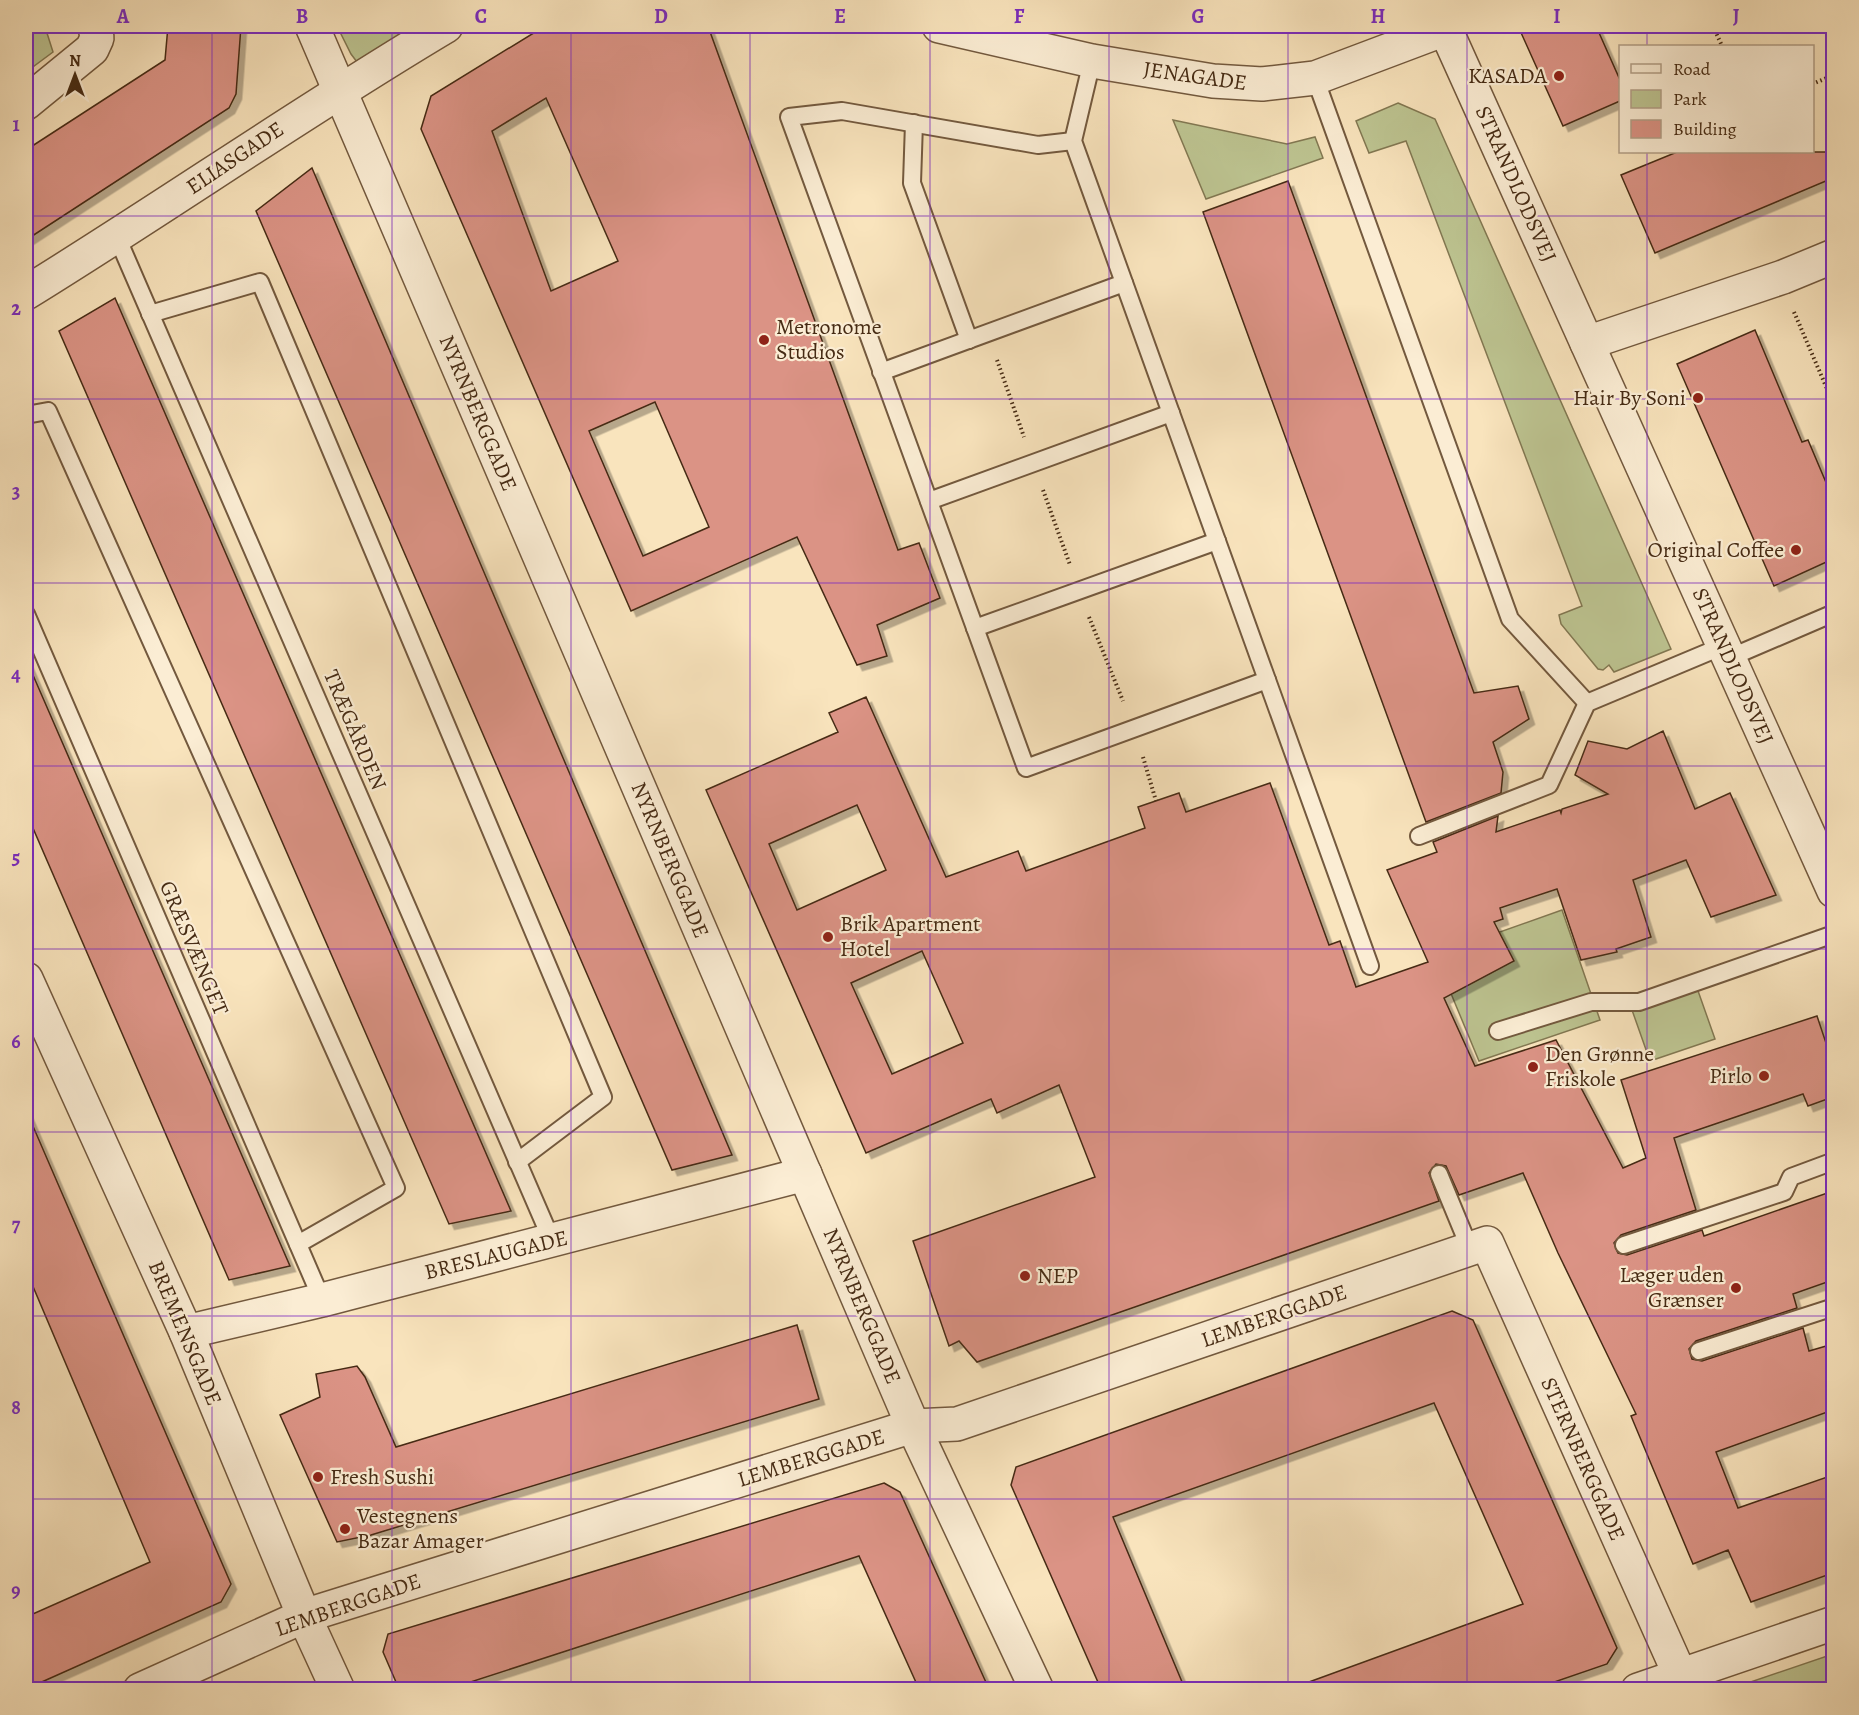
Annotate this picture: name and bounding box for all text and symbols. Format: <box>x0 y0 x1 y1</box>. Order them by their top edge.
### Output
text: A <box>116 3 130 30</box>
text: B <box>296 3 308 30</box>
text: C <box>475 3 487 30</box>
text: D <box>654 3 668 30</box>
text: E <box>834 3 846 30</box>
text: F <box>1014 3 1025 30</box>
text: G <box>1191 3 1205 30</box>
text: H <box>1371 3 1386 30</box>
text: I <box>1553 3 1561 30</box>
text: J <box>1733 3 1740 30</box>
north arrow <box>45 45 105 105</box>
legend <box>1619 45 1814 153</box>
text: N <box>69 50 81 72</box>
street label: JENAGADE <box>1141 54 1249 98</box>
text: Road <box>1673 57 1711 81</box>
place label: KASADA <box>1468 61 1548 91</box>
marker: KASADA <box>1552 69 1566 83</box>
text: Park <box>1673 87 1707 111</box>
street label: STRANDLODSVEJ <box>1468 101 1564 267</box>
text: 1 <box>12 111 20 138</box>
street label: ELIASGADE <box>180 114 290 202</box>
text: Building <box>1673 117 1737 141</box>
text: 2 <box>11 295 21 322</box>
place label: Metronome Studios <box>776 312 882 367</box>
street label: NYRNBERGGADE <box>432 330 524 496</box>
marker: Metronome Studios <box>757 333 771 347</box>
place label: Hair By Soni <box>1573 383 1686 413</box>
marker: Hair By Soni <box>1691 391 1705 405</box>
text: 3 <box>12 478 20 505</box>
place label: Original Coffee <box>1647 535 1784 565</box>
marker: Original Coffee <box>1789 543 1803 557</box>
street label: STRANDLODSVEJ <box>1685 583 1781 749</box>
text: 4 <box>11 661 21 688</box>
street label: TRÆGÅRDEN <box>316 665 394 795</box>
street label: NYRNBERGGADE <box>624 777 716 943</box>
text: 5 <box>12 844 20 871</box>
street label: GRÆSVÆNGET <box>152 876 236 1020</box>
place label: Brik Apartment Hotel <box>840 909 980 964</box>
marker: Brik Apartment Hotel <box>821 930 835 944</box>
text: 6 <box>11 1028 21 1055</box>
place label: Den Grønne Friskole <box>1545 1039 1654 1094</box>
marker: Den Grønne Friskole <box>1526 1060 1540 1074</box>
place label: Pirlo <box>1709 1061 1752 1091</box>
marker: Pirlo <box>1757 1069 1771 1083</box>
text: 7 <box>12 1211 21 1238</box>
street label: BRESLAUGADE <box>421 1223 571 1287</box>
street label: NYRNBERGGADE <box>816 1223 908 1389</box>
street label: BREMENSGADE <box>141 1256 229 1410</box>
place label: Læger uden Grænser <box>1619 1260 1724 1315</box>
place label: NEP <box>1037 1261 1078 1291</box>
marker: NEP <box>1018 1269 1032 1283</box>
street label: LEMBERGGADE <box>1197 1277 1351 1355</box>
marker: Læger uden Grænser <box>1729 1281 1743 1295</box>
street label: STERNBERGGADE <box>1534 1373 1632 1545</box>
text: 8 <box>11 1394 21 1421</box>
street label: LEMBERGGADE <box>734 1421 888 1495</box>
place label: Fresh Sushi <box>330 1462 434 1492</box>
marker: Fresh Sushi <box>311 1470 325 1484</box>
place label: Vestegnens Bazar Amager <box>356 1501 484 1556</box>
marker: Vestegnens Bazar Amager <box>338 1522 352 1536</box>
street label: LEMBERGGADE <box>271 1566 425 1644</box>
text: 9 <box>11 1577 21 1604</box>

